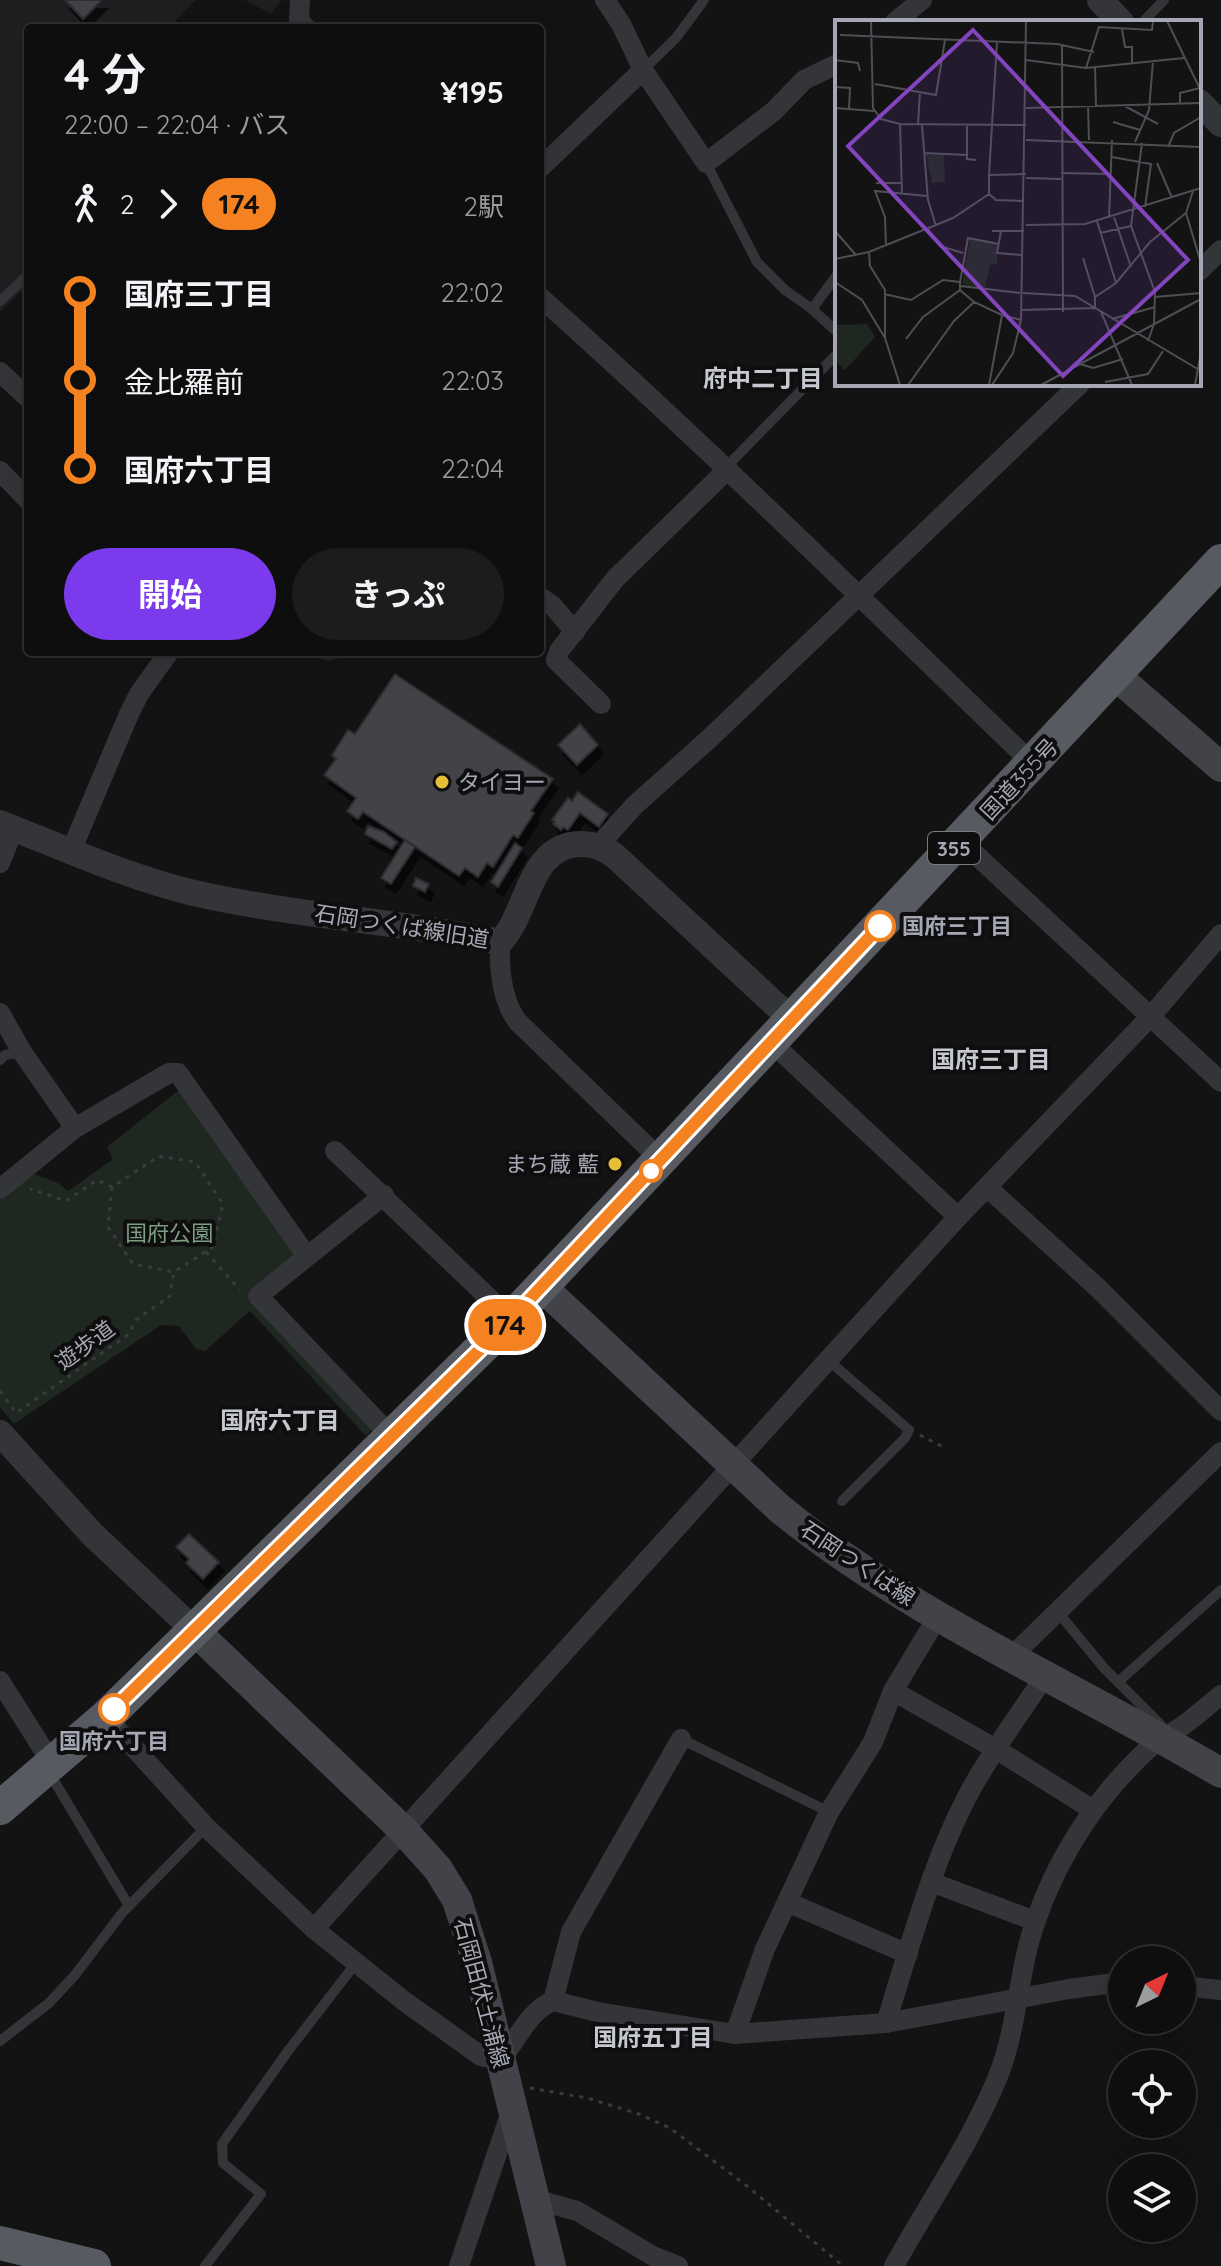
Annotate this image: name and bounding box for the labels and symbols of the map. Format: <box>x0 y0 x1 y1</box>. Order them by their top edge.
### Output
inset map <box>835 20 1201 386</box>
district label: 府中二丁目 <box>703 363 823 393</box>
street label: 国道355号 <box>974 732 1064 826</box>
place label: タイヨー <box>458 768 546 796</box>
marker: タイヨー <box>433 773 451 791</box>
road number: 355 <box>928 832 980 864</box>
street label: 石岡つくば線旧道 <box>313 898 491 954</box>
marker: 国府三丁目 <box>865 911 895 941</box>
place label: 国府三丁目 <box>902 912 1012 940</box>
district label: 国府三丁目 <box>931 1044 1051 1074</box>
place label: まち蔵 藍 <box>505 1150 599 1178</box>
marker: まち蔵 藍 <box>606 1155 624 1173</box>
unlabelled marker <box>640 1160 662 1182</box>
park label: 国府公園 <box>125 1219 213 1247</box>
line badge: 174 <box>459 1299 551 1351</box>
street label: 遊歩道 <box>50 1314 120 1376</box>
district label: 国府六丁目 <box>220 1405 340 1435</box>
street label: 石岡つくば線 <box>795 1514 921 1612</box>
marker: 国府六丁目 <box>99 1694 129 1724</box>
place label: 国府六丁目 <box>59 1727 169 1755</box>
street label: 石岡田伏土浦線 <box>449 1915 515 2071</box>
north arrow <box>1108 1946 1196 2034</box>
district label: 国府五丁目 <box>593 2022 713 2052</box>

